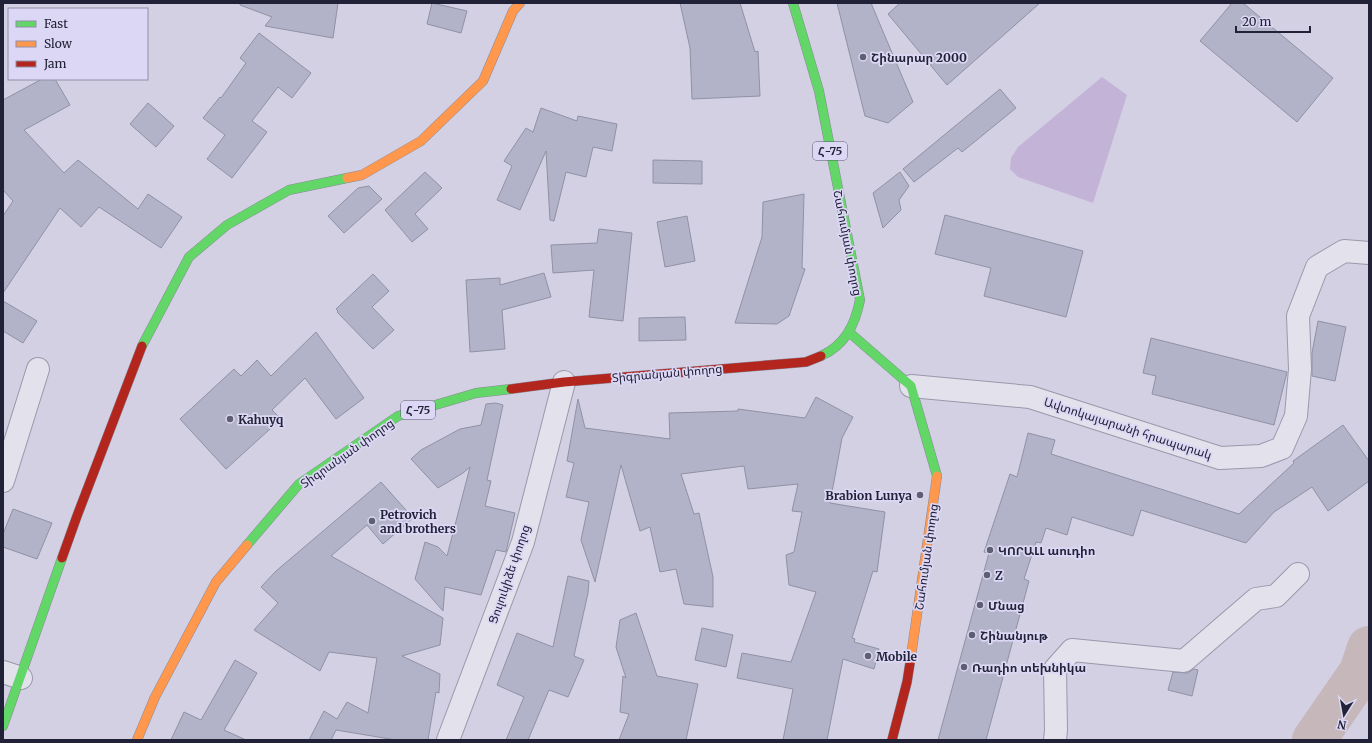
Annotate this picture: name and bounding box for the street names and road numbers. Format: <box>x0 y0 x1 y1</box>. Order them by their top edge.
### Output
road number: Հ-75 <box>813 142 847 160</box>
street label: Շահումյան փողոց <box>830 189 866 297</box>
street label: Տիգրանյան փողոց <box>611 361 723 385</box>
street label: Ավտոկայարանի հրապարակ <box>1042 394 1214 462</box>
road number: Հ-75 <box>401 401 435 419</box>
street label: Տիգրանյան փողոց <box>297 415 397 491</box>
street label: Շահումյան փողոց <box>911 503 941 611</box>
street label: Ցուլուկիձե փողոց <box>485 523 533 625</box>

